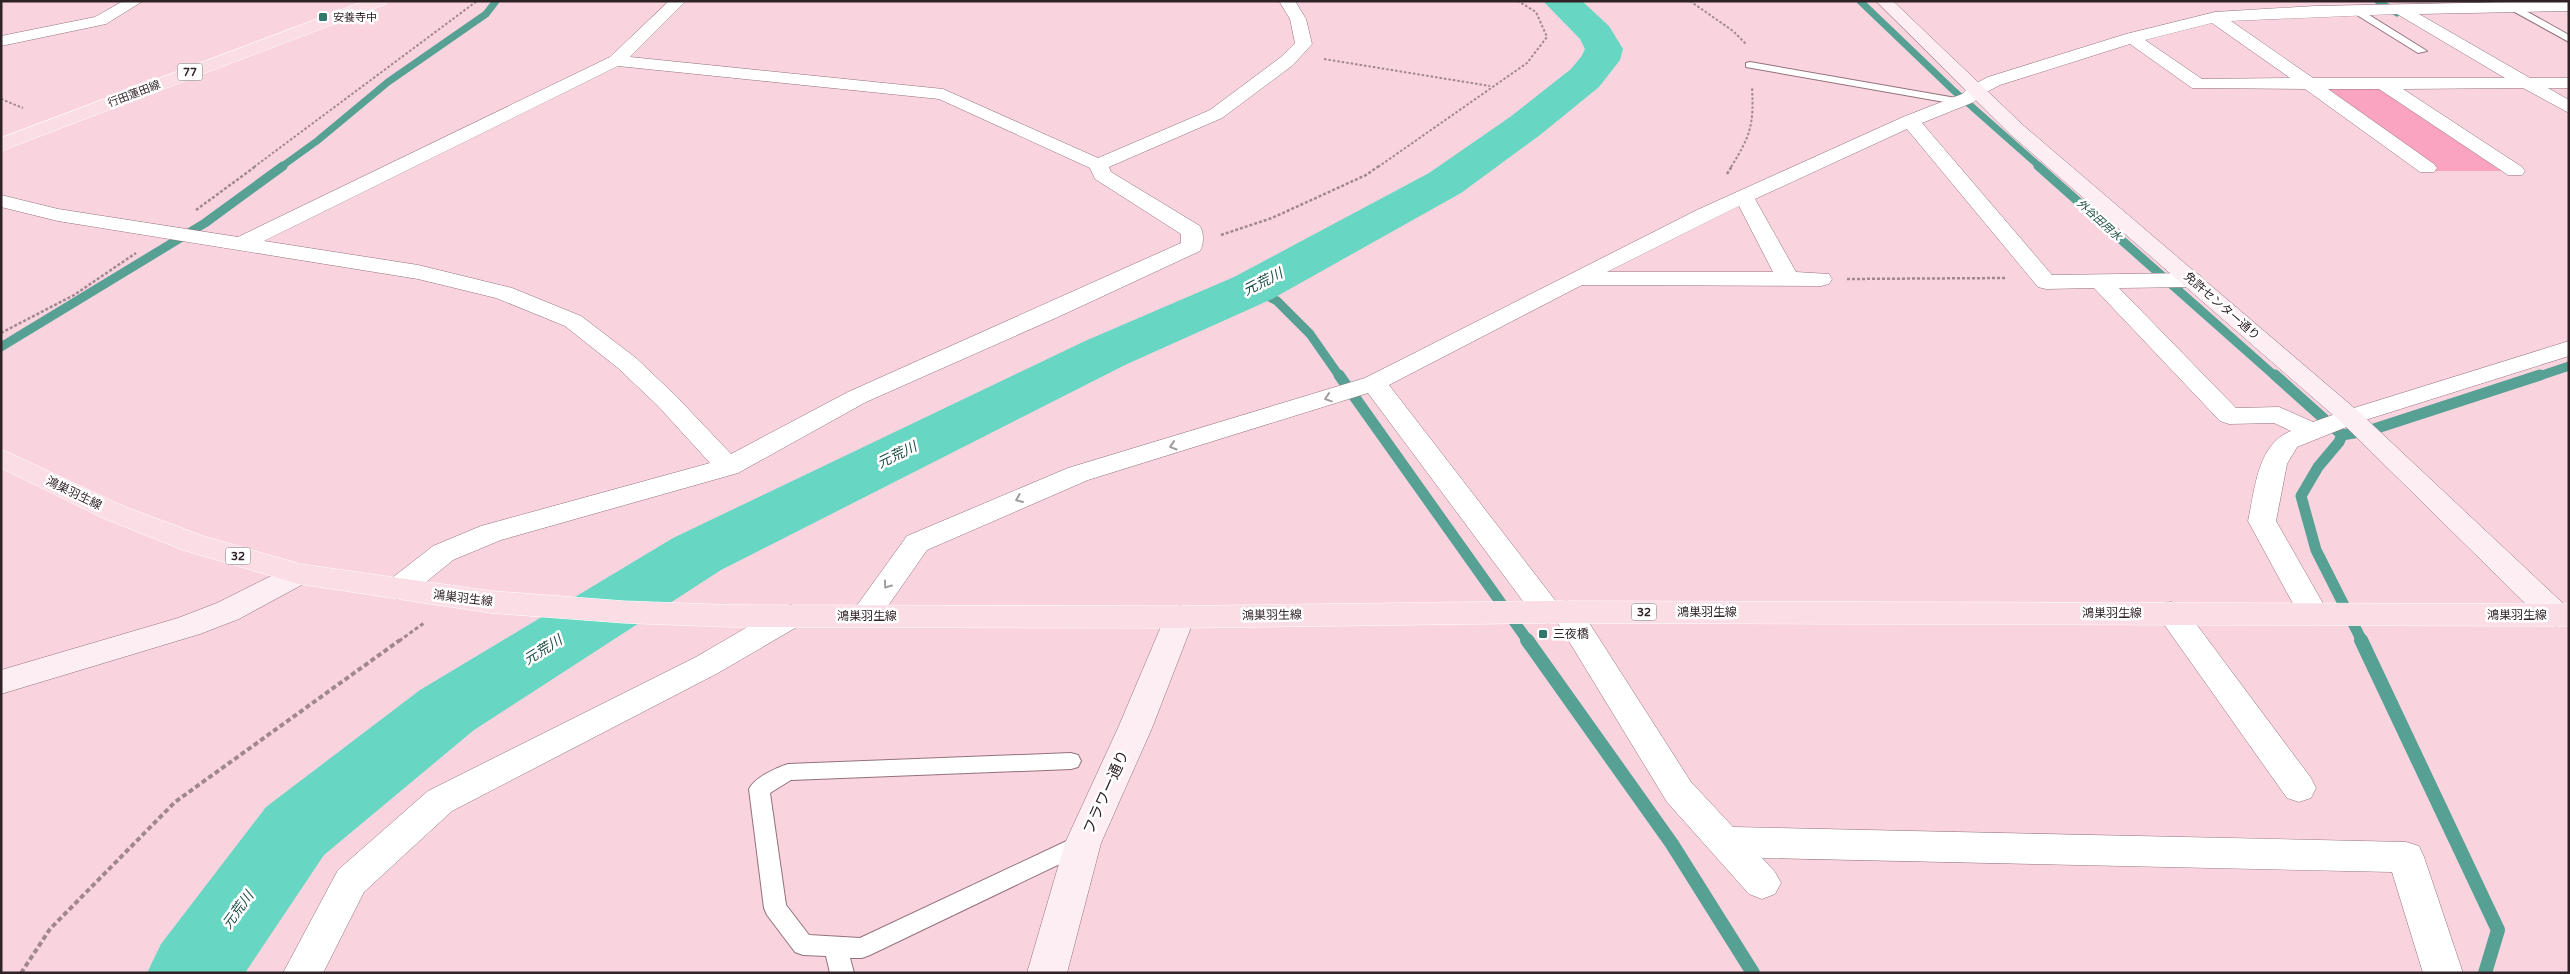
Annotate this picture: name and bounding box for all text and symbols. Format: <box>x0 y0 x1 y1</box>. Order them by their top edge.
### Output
marker: 安養寺中 <box>317 11 329 23</box>
place label: 安養寺中 <box>333 11 377 24</box>
road number: 77 <box>178 64 202 80</box>
street label: 行田蓮田線 <box>106 78 162 110</box>
water label: 外谷田用水 <box>2074 197 2125 244</box>
water label: 元荒川 <box>1240 264 1287 299</box>
street label: 免許センター通り <box>2181 269 2263 343</box>
one-way arrow <box>1324 392 1332 402</box>
water label: 元荒川 <box>874 437 921 472</box>
one-way arrow <box>1169 440 1177 450</box>
street label: 鴻巣羽生線 <box>44 474 104 512</box>
one-way arrow <box>1015 493 1024 504</box>
road number: 32 <box>226 548 250 564</box>
one-way arrow <box>884 579 893 589</box>
street label: 鴻巣羽生線 <box>432 587 494 609</box>
road number: 32 <box>1632 604 1656 620</box>
street label: 鴻巣羽生線 <box>1677 605 1737 619</box>
street label: 鴻巣羽生線 <box>2082 606 2142 620</box>
street label: 鴻巣羽生線 <box>1242 607 1302 623</box>
street label: 鴻巣羽生線 <box>2487 608 2547 622</box>
street label: 鴻巣羽生線 <box>837 609 897 623</box>
place label: 三夜橋 <box>1553 627 1589 641</box>
marker: 三夜橋 <box>1537 628 1549 640</box>
water label: 元荒川 <box>521 631 567 668</box>
street label: フラワー通り <box>1079 747 1133 837</box>
water label: 元荒川 <box>219 886 258 932</box>

